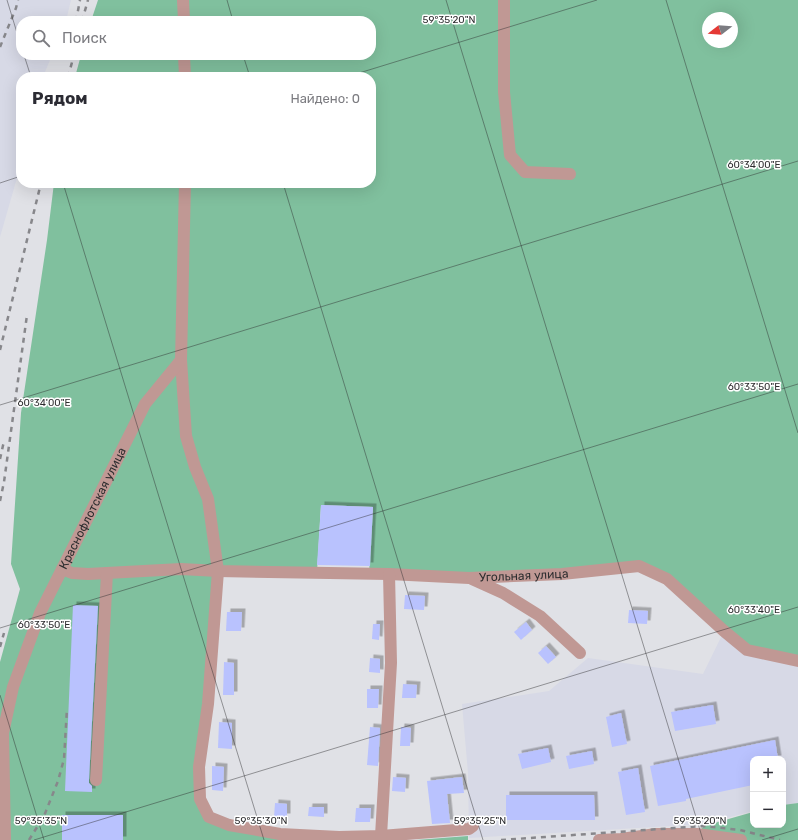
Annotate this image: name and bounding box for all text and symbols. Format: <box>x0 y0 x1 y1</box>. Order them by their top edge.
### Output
north arrow <box>702 12 738 48</box>
text: 59°35'20"N <box>423 14 475 26</box>
search box <box>16 16 376 60</box>
icon: search <box>30 27 52 49</box>
text: Поиск <box>62 29 107 47</box>
text: Рядом <box>32 88 88 108</box>
text: Найдено: 0 <box>290 91 360 106</box>
text: 60°34'00"E <box>728 159 780 171</box>
text: 60°33'50"E <box>728 381 780 393</box>
text: 60°34'00"E <box>18 397 70 409</box>
street label: Краснофлотская улица <box>56 445 129 572</box>
street label: Угольная улица <box>479 566 569 585</box>
text: 60°33'40"E <box>728 604 780 616</box>
text: 60°33'50"E <box>18 619 70 631</box>
map controls <box>750 756 786 828</box>
button: + <box>750 756 786 792</box>
button: − <box>750 792 786 828</box>
text: 59°35'35"N <box>15 815 67 827</box>
text: 59°35'30"N <box>235 815 288 827</box>
text: 59°35'25"N <box>454 815 506 827</box>
text: 59°35'20"N <box>674 815 726 827</box>

